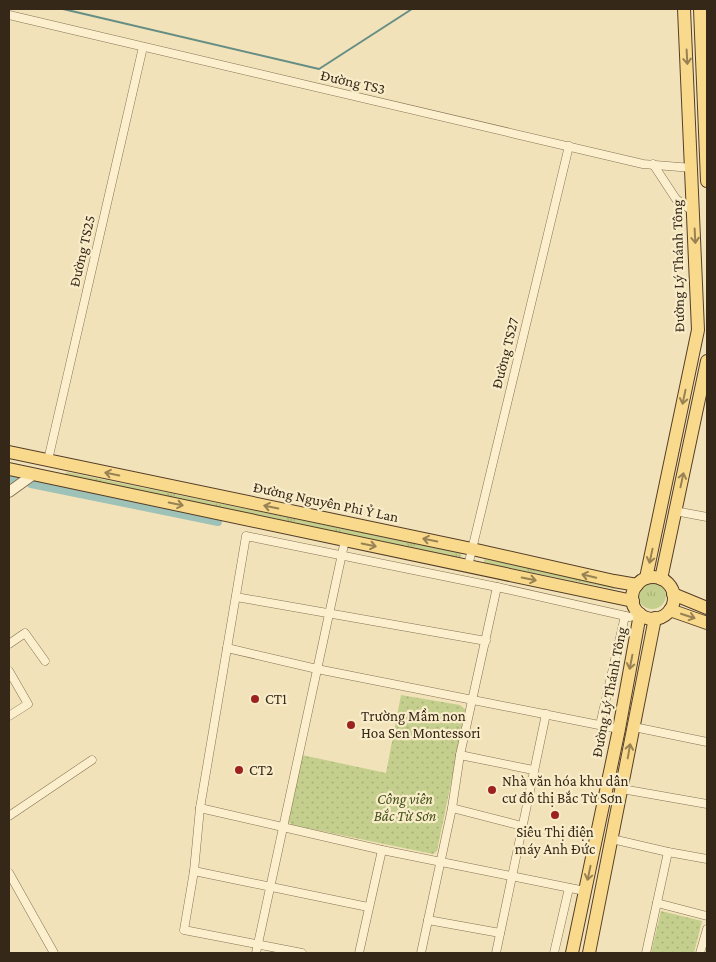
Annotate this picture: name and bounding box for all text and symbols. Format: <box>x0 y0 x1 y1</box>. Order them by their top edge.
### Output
one-way arrow <box>682 49 691 65</box>
street label: Đường TS3 <box>319 67 387 98</box>
street label: Đường Lý Thánh Tông <box>669 199 688 333</box>
street label: Đường TS25 <box>66 214 99 289</box>
one-way arrow <box>690 228 699 244</box>
street label: Đường TS27 <box>488 316 523 390</box>
one-way arrow <box>679 388 688 404</box>
one-way arrow <box>105 469 121 478</box>
one-way arrow <box>678 472 687 488</box>
street label: Đường Nguyên Phi Ỷ Lan <box>252 479 400 526</box>
one-way arrow <box>168 500 184 509</box>
one-way arrow <box>264 502 280 511</box>
one-way arrow <box>423 535 439 544</box>
one-way arrow <box>361 541 377 551</box>
one-way arrow <box>646 547 655 563</box>
one-way arrow <box>581 570 597 580</box>
one-way arrow <box>520 575 536 584</box>
one-way arrow <box>680 612 696 622</box>
street label: Đường Lý Thánh Tông <box>588 625 631 759</box>
one-way arrow <box>626 653 635 669</box>
place label: CT1 <box>265 691 287 707</box>
marker: CT1 <box>249 693 261 705</box>
place label: Trường Mầm non Hoa Sen Montessori <box>361 707 480 741</box>
marker: Trường Mầm non Hoa Sen Montessori <box>345 719 357 731</box>
one-way arrow <box>625 743 635 759</box>
place label: CT2 <box>249 762 273 778</box>
marker: CT2 <box>233 764 245 776</box>
place label: Nhà văn hóa khu dân cư đô thị Bắc Từ Sơn <box>502 773 628 807</box>
marker: Nhà văn hóa khu dân cư đô thị Bắc Từ Sơn <box>486 784 498 796</box>
park label: Công viên Bắc Từ Sơn <box>374 791 437 824</box>
marker: Siêu Thị điện máy Anh Đức <box>549 809 561 821</box>
place label: Siêu Thị điện máy Anh Đức <box>515 824 596 858</box>
one-way arrow <box>584 864 593 880</box>

